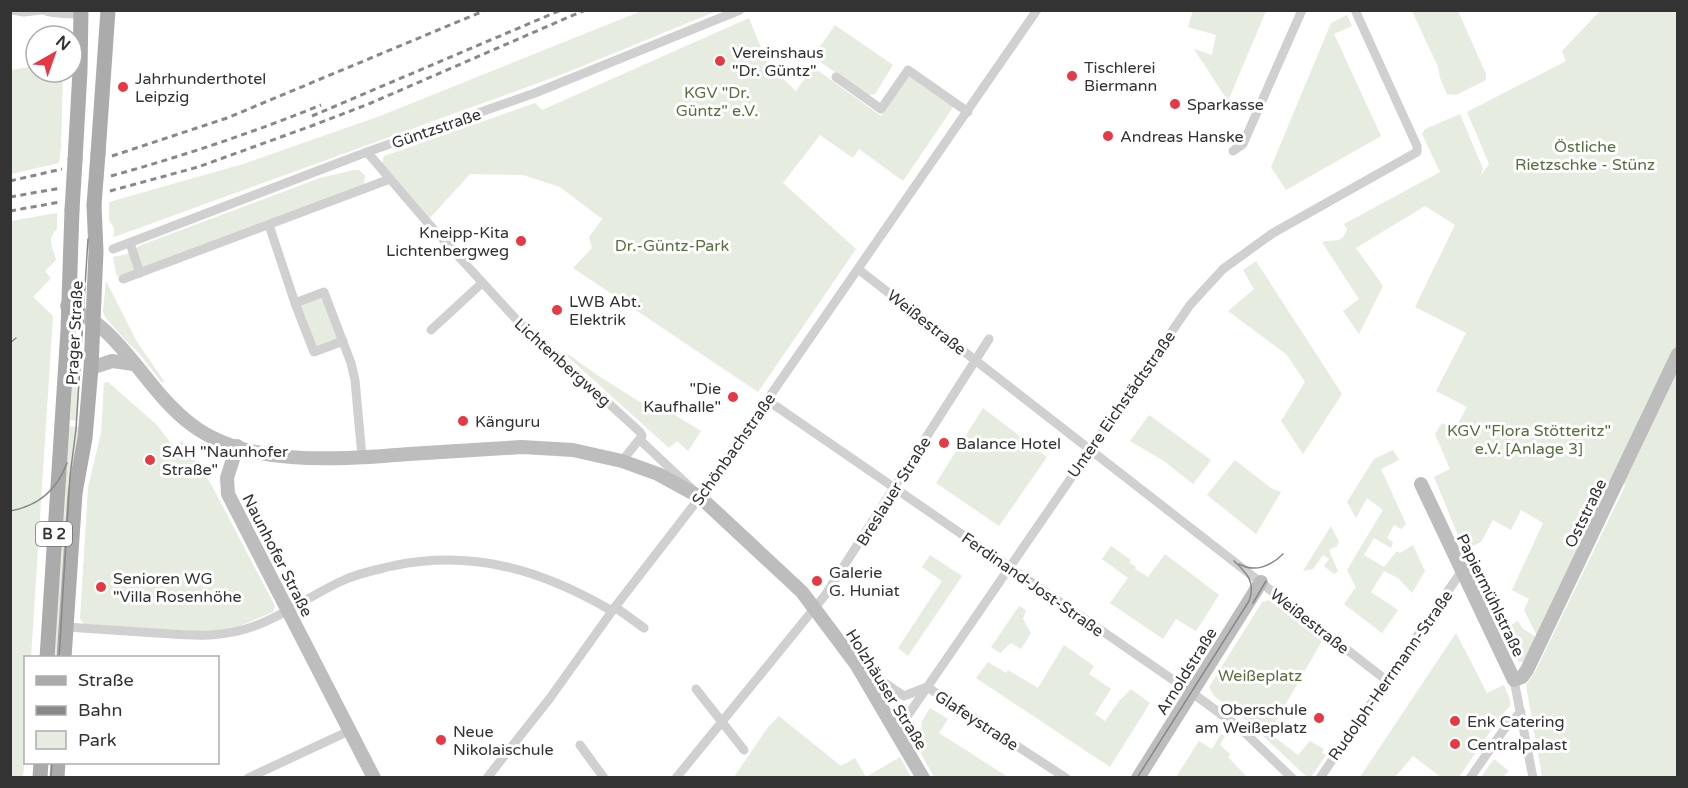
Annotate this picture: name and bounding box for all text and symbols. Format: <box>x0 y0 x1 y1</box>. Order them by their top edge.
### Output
north arrow <box>24 24 84 84</box>
text: N <box>52 31 74 55</box>
place label: Vereinshaus "Dr. Güntz" <box>732 43 824 81</box>
marker: Vereinshaus "Dr. Güntz" <box>713 54 727 68</box>
place label: Tischlerei Biermann <box>1084 58 1157 96</box>
place label: Jahrhunderthotel Leipzig <box>135 69 266 107</box>
marker: Tischlerei Biermann <box>1065 69 1079 83</box>
marker: Jahrhunderthotel Leipzig <box>116 80 130 94</box>
park label: KGV "Dr. Güntz" e.V. <box>676 83 758 121</box>
place label: Sparkasse <box>1187 95 1264 115</box>
marker: Sparkasse <box>1168 97 1182 111</box>
street label: Güntzstraße <box>389 104 484 154</box>
place label: Andreas Hanske <box>1120 127 1244 147</box>
marker: Andreas Hanske <box>1101 129 1115 143</box>
park label: Östliche Rietzschke - Stünz <box>1515 137 1655 175</box>
place label: Kneipp-Kita Lichtenbergweg <box>386 223 509 261</box>
marker: Kneipp-Kita Lichtenbergweg <box>514 234 528 248</box>
park label: Dr.-Güntz-Park <box>615 236 729 256</box>
street label: Prager Straße <box>62 280 88 386</box>
street label: Weißestraße <box>883 286 970 360</box>
place label: LWB Abt. Elektrik <box>569 292 641 330</box>
marker: LWB Abt. Elektrik <box>550 303 564 317</box>
street label: Lichtenbergweg <box>510 314 615 411</box>
street label: Untere Eichstädtstraße <box>1064 327 1180 482</box>
place label: "Die Kaufhalle" <box>643 379 721 417</box>
street label: Schönbachstraße <box>688 390 780 510</box>
marker: "Die Kaufhalle" <box>726 390 740 404</box>
place label: Känguru <box>475 412 540 432</box>
marker: Känguru <box>456 414 470 428</box>
park label: KGV "Flora Stötteritz" e.V. [Anlage 3] <box>1447 421 1611 459</box>
street label: Breslauer Straße <box>852 433 935 550</box>
place label: Balance Hotel <box>956 434 1061 454</box>
marker: Balance Hotel <box>937 436 951 450</box>
place label: SAH "Naunhofer Straße" <box>162 442 289 480</box>
marker: SAH "Naunhofer Straße" <box>143 453 157 467</box>
street label: Oststraße <box>1561 476 1611 551</box>
street label: Naunhofer Straße <box>238 491 317 620</box>
road number: B 2 <box>36 522 72 546</box>
street label: Ferdinand-Jost-Straße <box>958 528 1107 641</box>
street label: Papiermühlstraße <box>1452 531 1529 660</box>
place label: Galerie G. Huniat <box>829 563 900 601</box>
place label: Senioren WG "Villa Rosenhöhe <box>113 569 242 607</box>
marker: Galerie G. Huniat <box>810 574 824 588</box>
marker: Senioren WG "Villa Rosenhöhe <box>94 580 108 594</box>
street label: Weißestraße <box>1266 585 1353 659</box>
street label: Rudolph-Herrmann-Straße <box>1324 587 1457 765</box>
street label: Arnoldstraße <box>1152 624 1222 719</box>
street label: Holzhäuser Straße <box>841 626 931 754</box>
legend <box>24 656 219 764</box>
park label: Weißeplatz <box>1218 666 1302 686</box>
text: Straße <box>78 669 134 691</box>
street label: Glafeystraße <box>931 686 1022 755</box>
text: Bahn <box>78 699 123 721</box>
place label: Oberschule am Weißeplatz <box>1195 700 1307 738</box>
marker: Oberschule am Weißeplatz <box>1312 711 1326 725</box>
place label: Enk Catering <box>1467 712 1565 732</box>
marker: Enk Catering <box>1448 714 1462 728</box>
place label: Neue Nikolaischule <box>453 722 554 760</box>
text: Park <box>78 729 117 751</box>
marker: Neue Nikolaischule <box>434 733 448 747</box>
place label: Centralpalast <box>1467 735 1567 755</box>
marker: Centralpalast <box>1448 737 1462 751</box>

